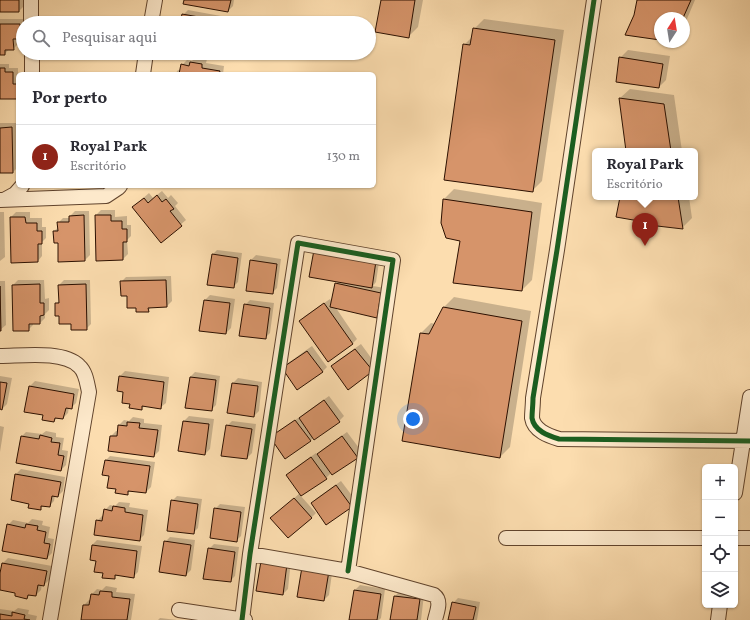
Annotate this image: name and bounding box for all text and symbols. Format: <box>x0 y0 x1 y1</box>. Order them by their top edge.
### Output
north arrow <box>654 12 690 48</box>
search box <box>16 16 376 60</box>
icon: search <box>30 27 52 49</box>
text: Pesquisar aqui <box>62 28 157 49</box>
text: Por perto <box>32 87 107 110</box>
text: Royal Park <box>70 137 147 158</box>
text: 1 <box>42 148 48 166</box>
text: 130 m <box>327 148 360 166</box>
popup <box>592 148 698 200</box>
text: Royal Park <box>606 155 684 176</box>
text: Escritório <box>70 158 126 176</box>
text: Escritório <box>606 176 663 194</box>
pin: 1 <box>632 213 658 246</box>
your location <box>403 409 423 429</box>
map controls <box>702 464 738 608</box>
button: + <box>702 464 738 500</box>
button: − <box>702 500 738 536</box>
button: locate <box>702 536 738 572</box>
button: layers <box>702 572 738 608</box>

